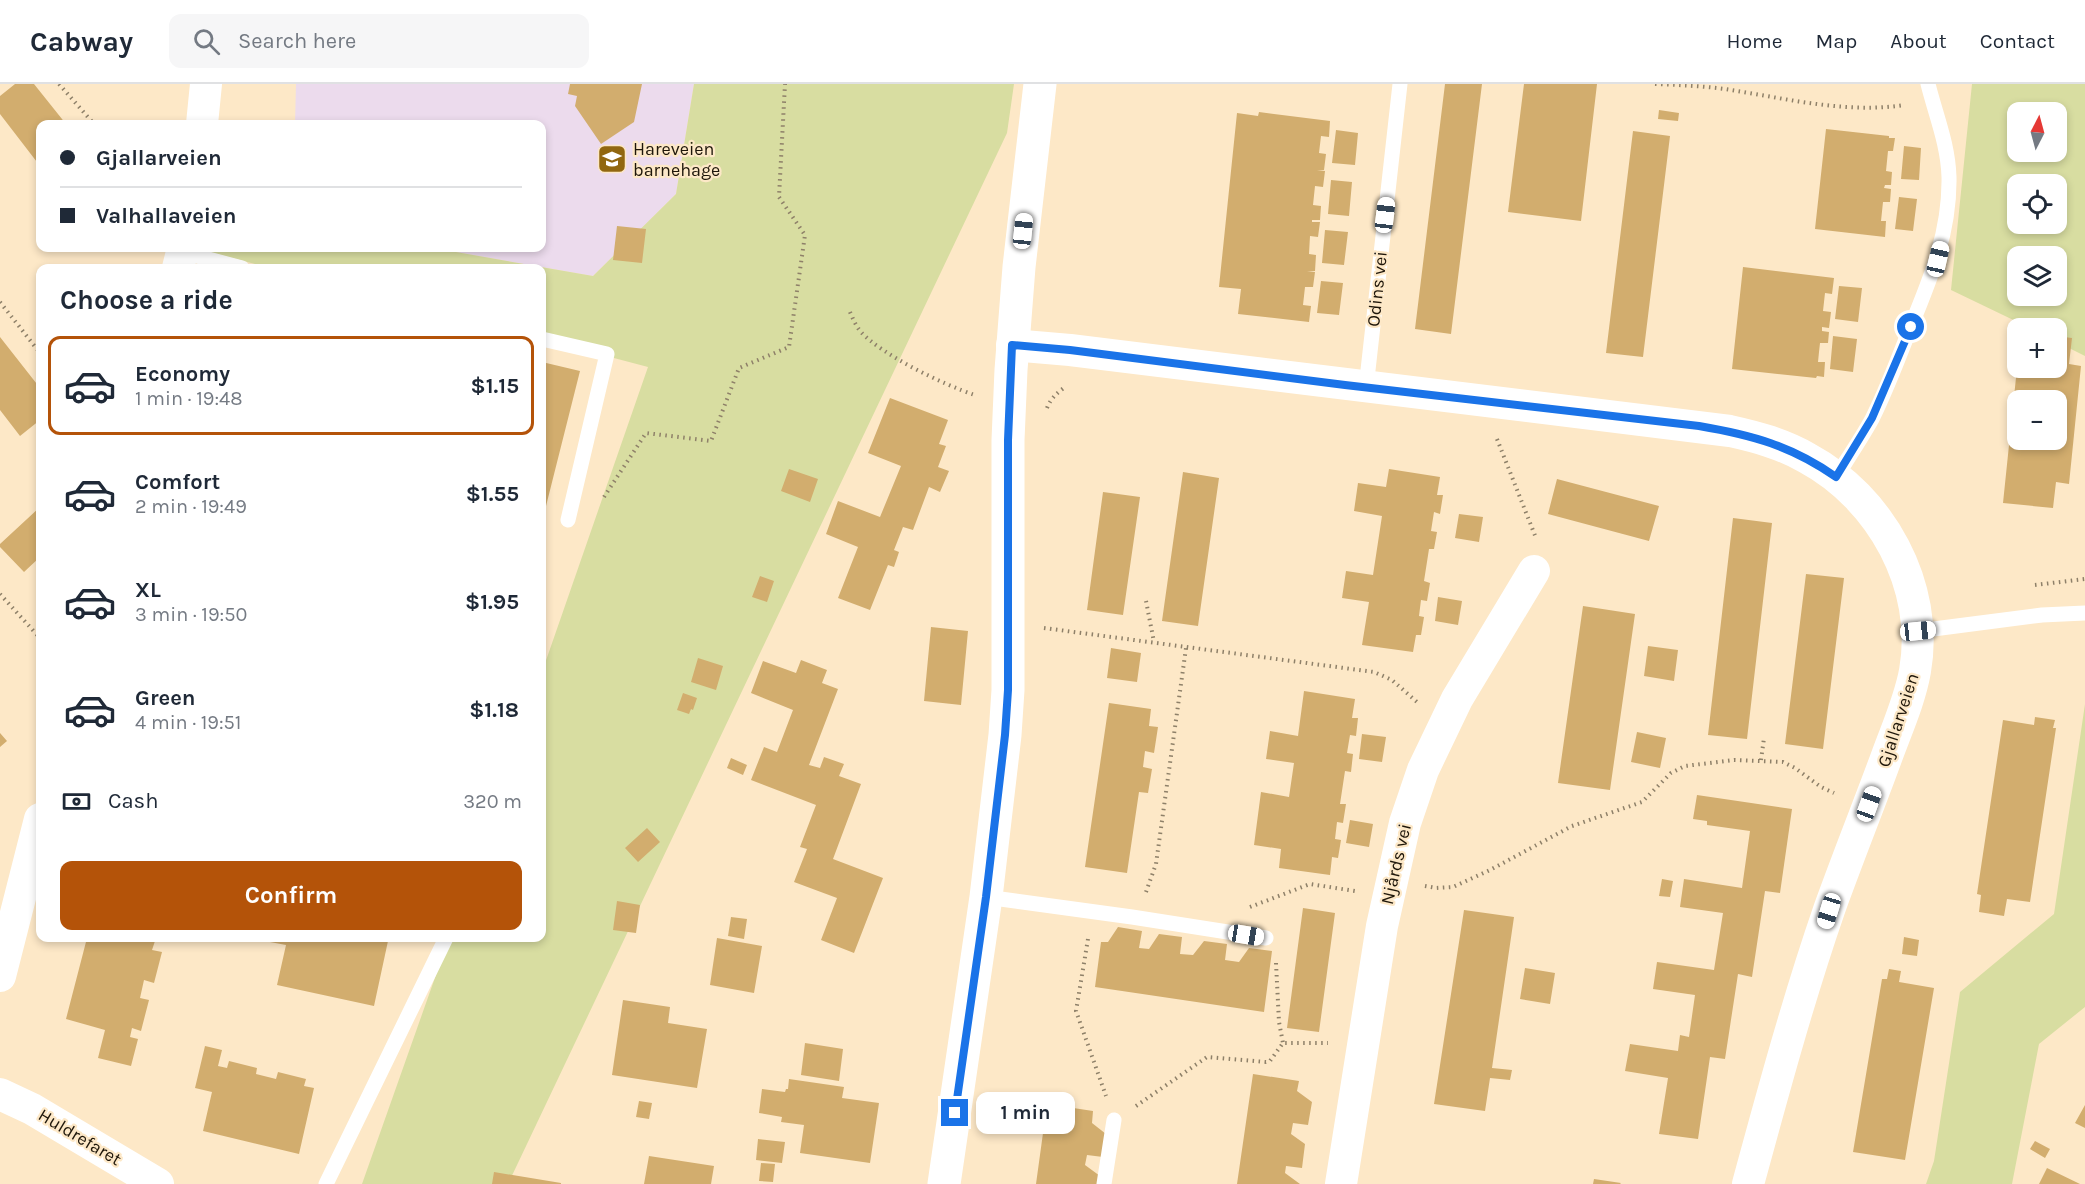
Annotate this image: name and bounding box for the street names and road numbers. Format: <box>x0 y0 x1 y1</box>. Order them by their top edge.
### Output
street label: Odins vei <box>1362 250 1392 328</box>
street label: Gjallarveien <box>1872 670 1924 770</box>
street label: Njårds vei <box>1376 821 1416 907</box>
street label: Huldrefaret <box>34 1104 126 1170</box>

